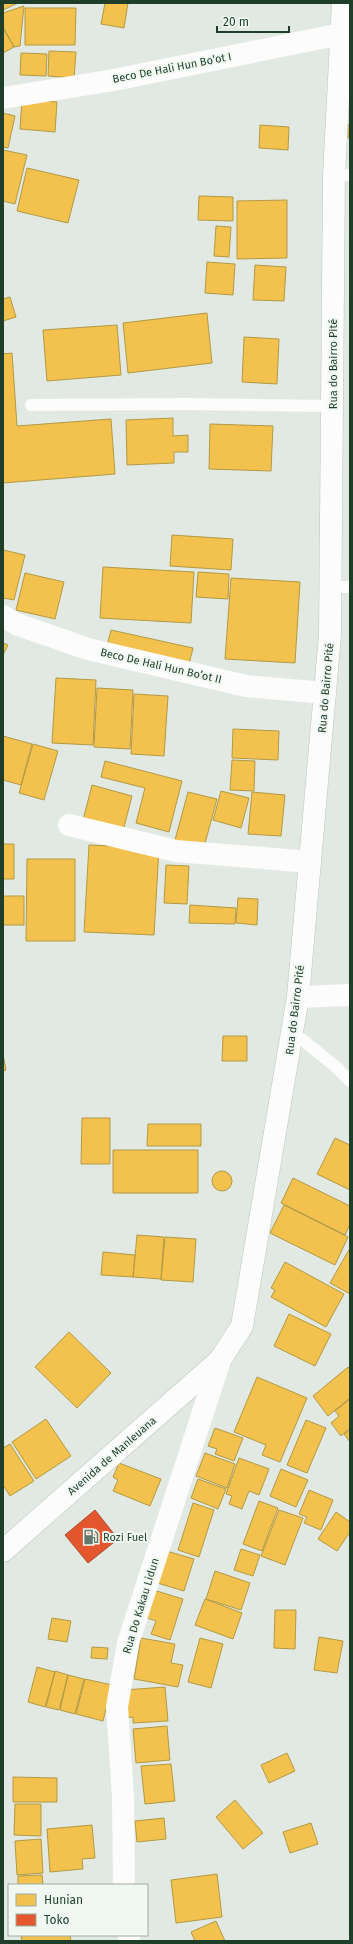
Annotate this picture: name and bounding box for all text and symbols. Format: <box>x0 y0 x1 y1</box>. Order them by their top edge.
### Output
scale bar <box>217 8 289 34</box>
text: 20 m <box>223 15 249 29</box>
street label: Beco De Hali Hun Bo’ot I <box>111 50 233 86</box>
street label: Rua do Bairro Pité <box>327 319 340 409</box>
street label: Rua do Bairro Pité <box>316 642 336 734</box>
street label: Beco De Hali Hun Bo’ot II <box>99 646 223 686</box>
street label: Rua do Bairro Pité <box>283 964 307 1056</box>
street label: Avenida de Manleuana <box>65 1414 159 1498</box>
fuel station icon: Rozi Fuel <box>82 1528 100 1546</box>
place label: Rozi Fuel <box>103 1531 147 1544</box>
street label: Rua Do Kakau Lidun <box>120 1557 162 1655</box>
legend <box>8 1884 148 1936</box>
text: Hunian <box>44 1893 83 1907</box>
text: Toko <box>44 1913 70 1927</box>

